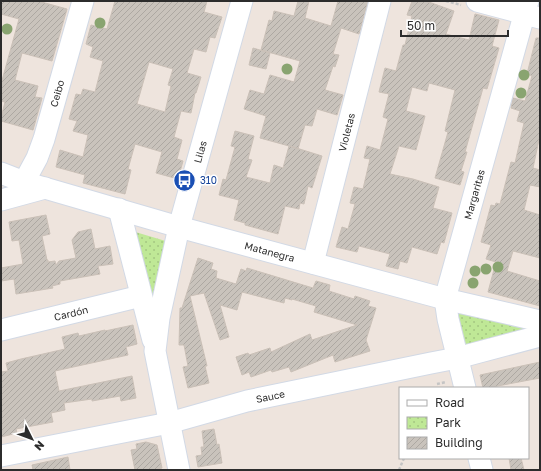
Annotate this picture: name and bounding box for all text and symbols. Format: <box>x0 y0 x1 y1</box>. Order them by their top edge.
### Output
scale bar <box>401 12 508 38</box>
text: 50 m <box>407 18 435 33</box>
street label: Ceibo <box>47 78 66 108</box>
street label: Violetas <box>336 112 357 153</box>
street label: Lilas <box>191 139 209 164</box>
bus stop icon: 310 <box>171 167 197 193</box>
street label: Margaritas <box>461 168 487 221</box>
place label: 310 <box>200 174 217 186</box>
street label: Matanegra <box>243 239 296 264</box>
street label: Cardón <box>53 303 89 323</box>
street label: Sauce <box>255 387 286 405</box>
legend <box>399 387 529 459</box>
text: Road <box>435 395 464 410</box>
text: Park <box>435 415 461 430</box>
north arrow <box>12 419 52 459</box>
text: Building <box>435 435 483 450</box>
text: N <box>32 439 47 453</box>

